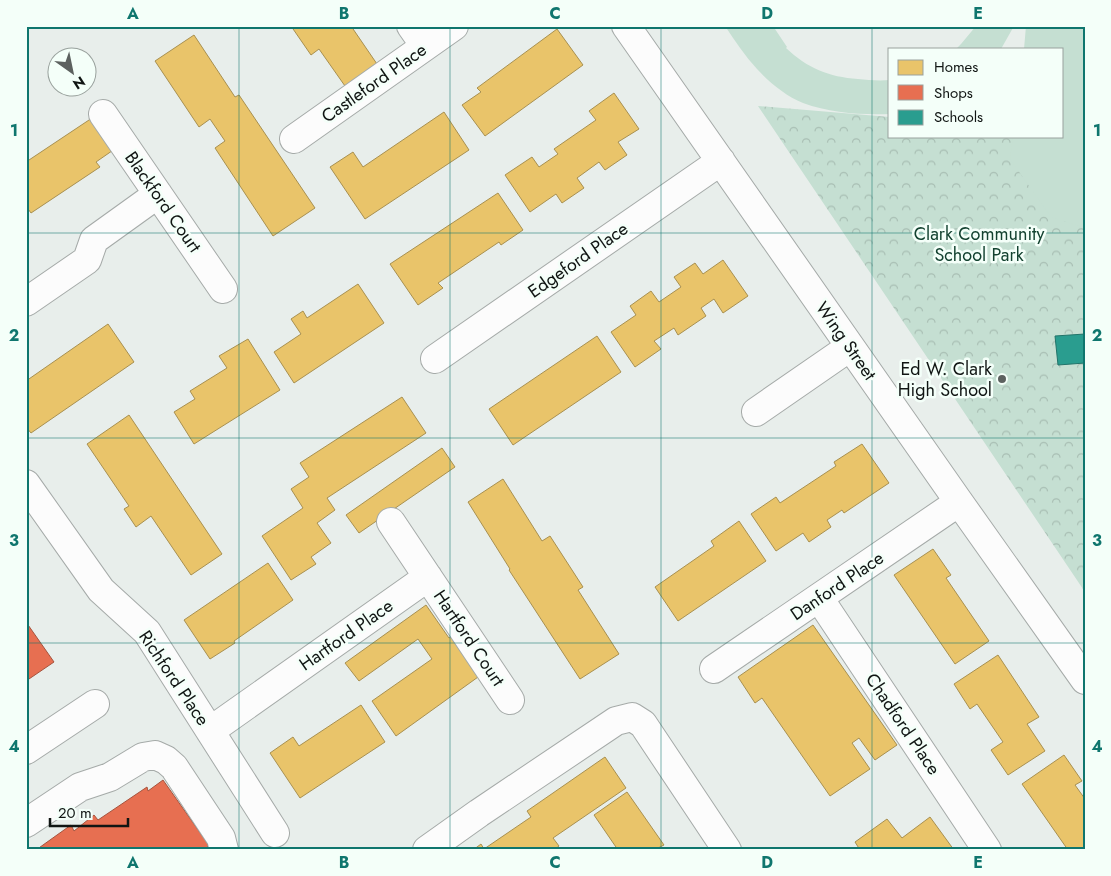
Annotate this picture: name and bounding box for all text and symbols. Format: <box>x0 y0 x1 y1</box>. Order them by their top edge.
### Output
text: A <box>126 2 139 25</box>
text: B <box>339 2 349 25</box>
text: C <box>549 2 561 25</box>
text: D <box>761 2 773 25</box>
text: E <box>973 2 983 25</box>
street label: Castleford Place <box>316 37 432 129</box>
north arrow <box>48 48 98 98</box>
legend <box>888 48 1064 138</box>
text: Homes <box>934 56 978 78</box>
text: N <box>69 71 89 94</box>
text: Shops <box>934 82 973 104</box>
text: Schools <box>934 106 983 128</box>
text: 1 <box>10 119 18 142</box>
text: 1 <box>1093 119 1101 142</box>
street label: Blackford Court <box>118 146 208 258</box>
street label: Edgeford Place <box>523 216 633 304</box>
park label: Clark Community School Park <box>914 221 1044 268</box>
street label: Wing Street <box>809 296 883 386</box>
text: 2 <box>9 324 19 347</box>
text: 2 <box>1092 324 1102 347</box>
place label: Ed W. Clark High School <box>898 356 992 403</box>
marker: Ed W. Clark High School <box>996 373 1008 385</box>
text: 3 <box>9 529 19 552</box>
text: 3 <box>1092 529 1102 552</box>
street label: Danford Place <box>785 545 889 627</box>
street label: Hartford Court <box>427 585 511 692</box>
street label: Hartford Place <box>294 593 398 677</box>
street label: Richford Place <box>132 625 216 731</box>
street label: Chadford Place <box>859 668 947 780</box>
text: 4 <box>8 735 20 758</box>
text: 4 <box>1091 735 1103 758</box>
scale bar <box>50 796 128 828</box>
text: 20 m <box>58 802 92 824</box>
text: A <box>126 851 139 874</box>
text: B <box>339 851 349 874</box>
text: C <box>549 851 561 874</box>
text: D <box>761 851 773 874</box>
text: E <box>973 851 983 874</box>

